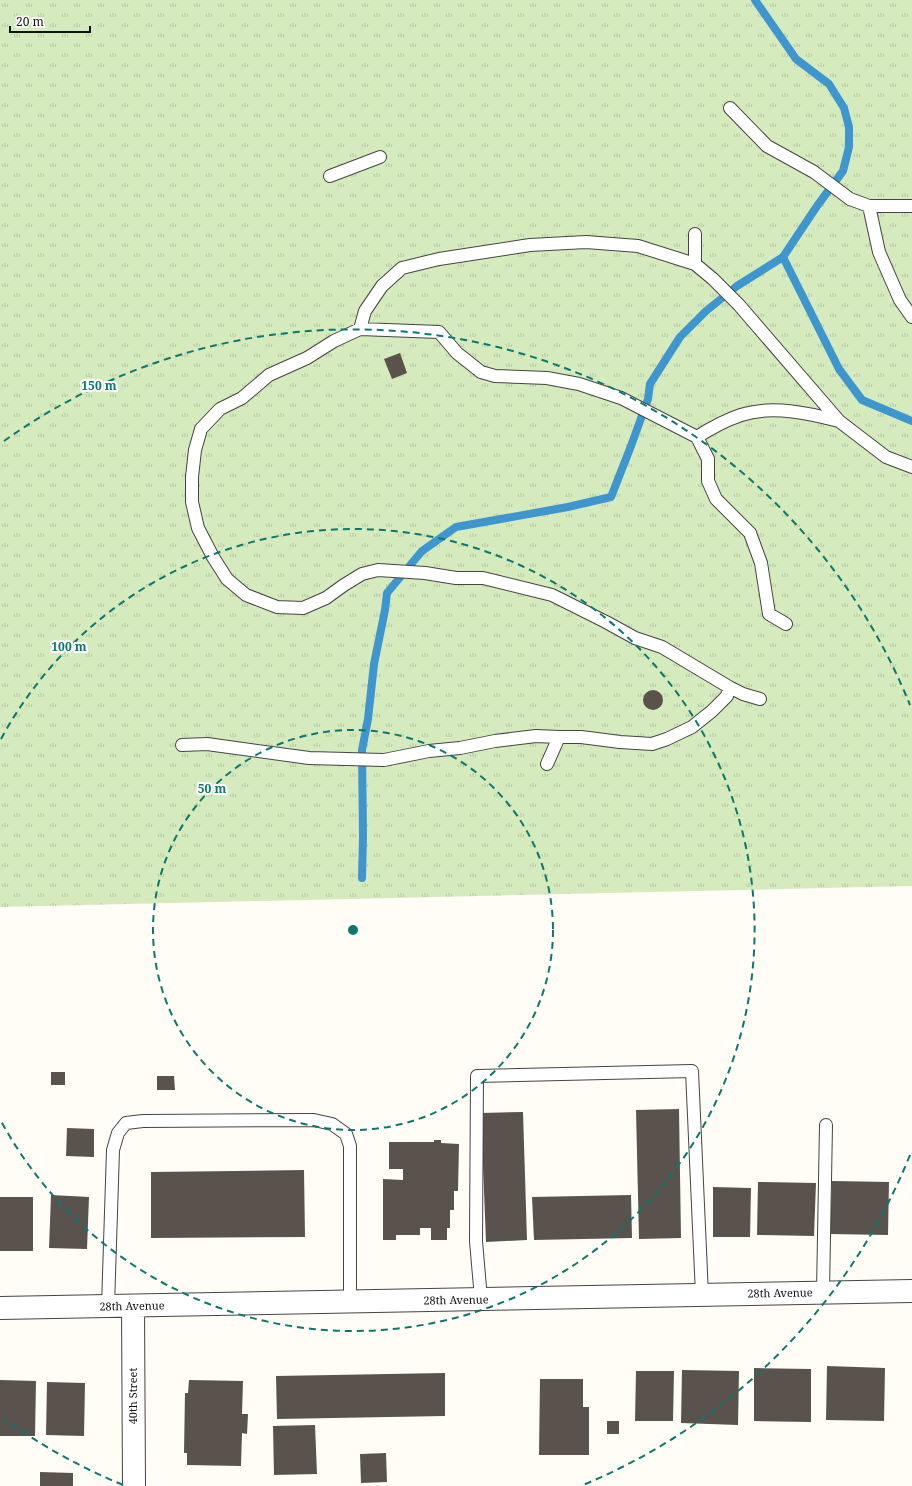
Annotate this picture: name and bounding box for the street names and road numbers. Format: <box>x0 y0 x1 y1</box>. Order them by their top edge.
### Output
street label: 28th Avenue <box>747 1284 813 1301</box>
street label: 28th Avenue <box>423 1291 489 1308</box>
street label: 28th Avenue <box>99 1297 165 1314</box>
street label: 40th Street <box>125 1368 140 1424</box>

